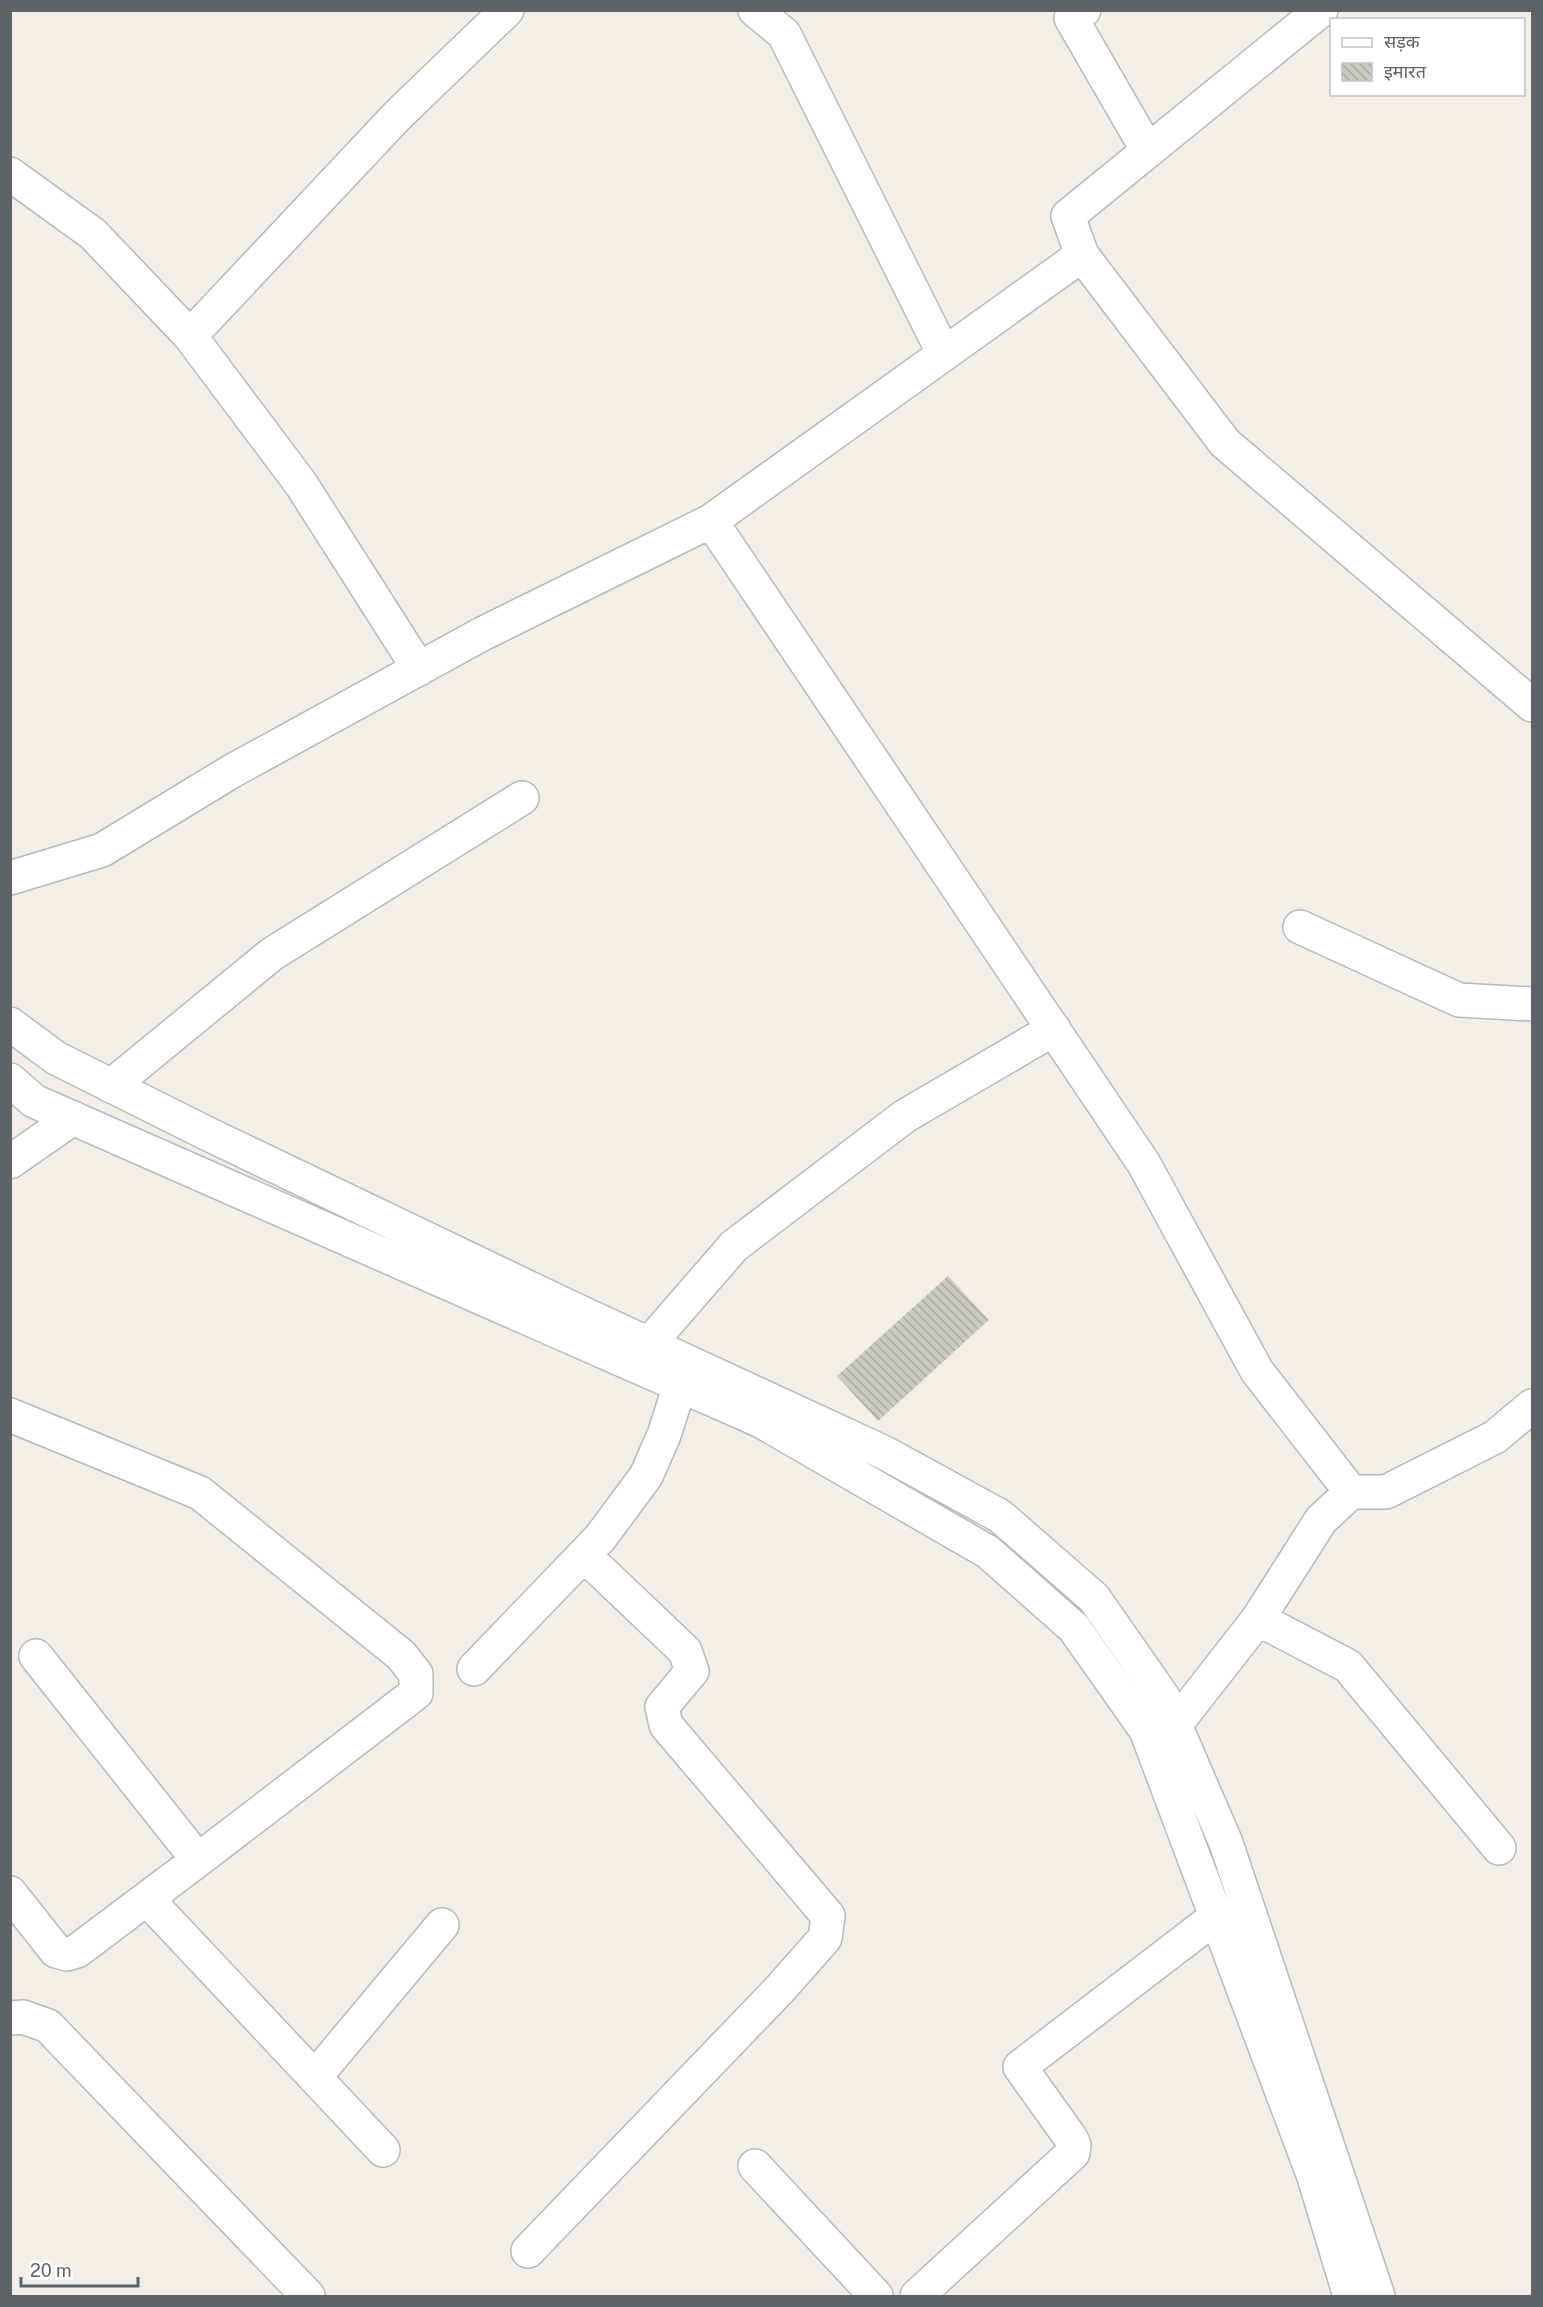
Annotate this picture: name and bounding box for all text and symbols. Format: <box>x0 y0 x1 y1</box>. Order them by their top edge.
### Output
legend <box>1330 18 1525 96</box>
text: सड़क <box>1384 31 1421 52</box>
text: इमारत <box>1384 61 1427 82</box>
scale bar <box>21 2250 138 2288</box>
text: 20 m <box>30 2260 72 2281</box>

